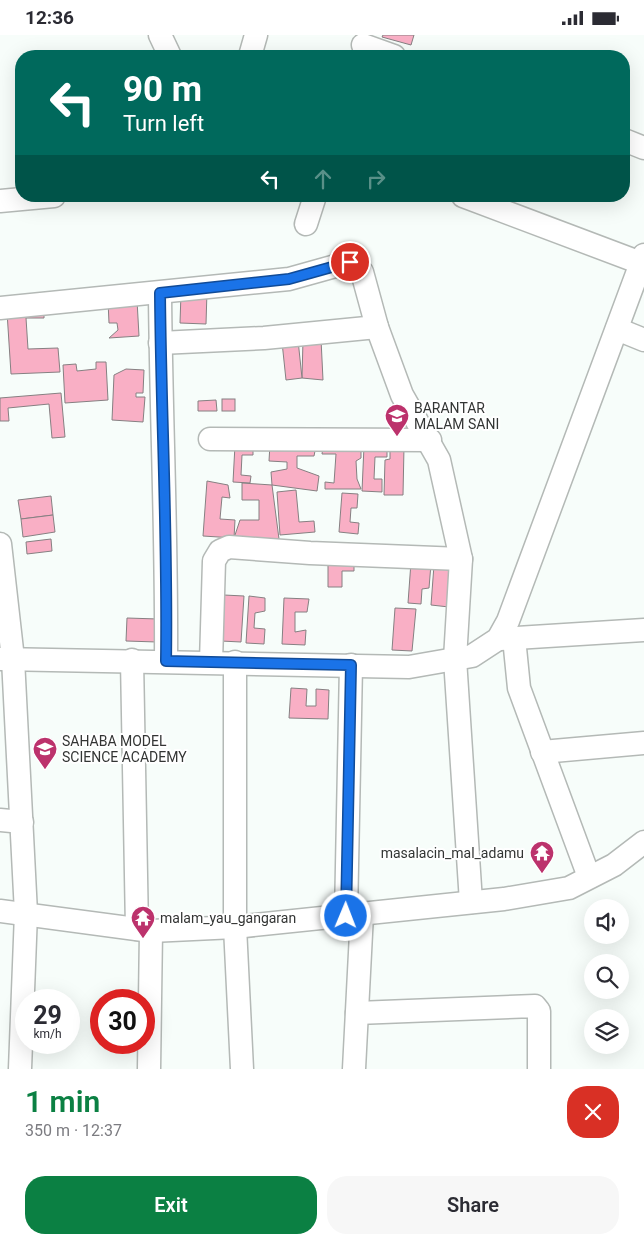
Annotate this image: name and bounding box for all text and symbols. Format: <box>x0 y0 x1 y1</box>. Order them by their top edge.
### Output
text: 12:36 <box>25 6 74 29</box>
text: 90 m <box>123 69 202 110</box>
icon: left <box>40 70 105 135</box>
text: Turn left <box>123 111 204 136</box>
icon: left <box>256 165 284 193</box>
icon: ahead <box>309 165 337 193</box>
icon: right <box>362 165 390 193</box>
pin <box>329 241 371 283</box>
icon: arrive <box>336 248 364 276</box>
place label: BARANTAR MALAM SANI <box>414 400 499 432</box>
school or university icon: BARANTAR MALAM SANI <box>384 403 410 437</box>
place label: SAHABA MODEL SCIENCE ACADEMY <box>62 733 187 765</box>
school or university icon: SAHABA MODEL SCIENCE ACADEMY <box>32 736 58 770</box>
temple icon: masalacin_mal_adamu <box>529 840 555 874</box>
place label: masalacin_mal_adamu <box>381 845 524 861</box>
position arrow <box>319 889 371 941</box>
map controls <box>584 899 629 1054</box>
button: sound <box>584 899 629 944</box>
temple icon: malam_yau_gangaran <box>130 905 156 939</box>
place label: malam_yau_gangaran <box>160 910 296 926</box>
button: search <box>584 954 629 999</box>
speed limit sign: 30 <box>90 989 155 1054</box>
text: 29 <box>33 1001 62 1030</box>
button: layers <box>584 1009 629 1054</box>
text: km/h <box>33 1027 62 1041</box>
text: 1 min <box>25 1084 100 1119</box>
button: close <box>567 1086 619 1138</box>
text: 350 m · 12:37 <box>25 1121 122 1140</box>
button: Exit <box>25 1176 317 1234</box>
button: Share <box>327 1176 619 1234</box>

